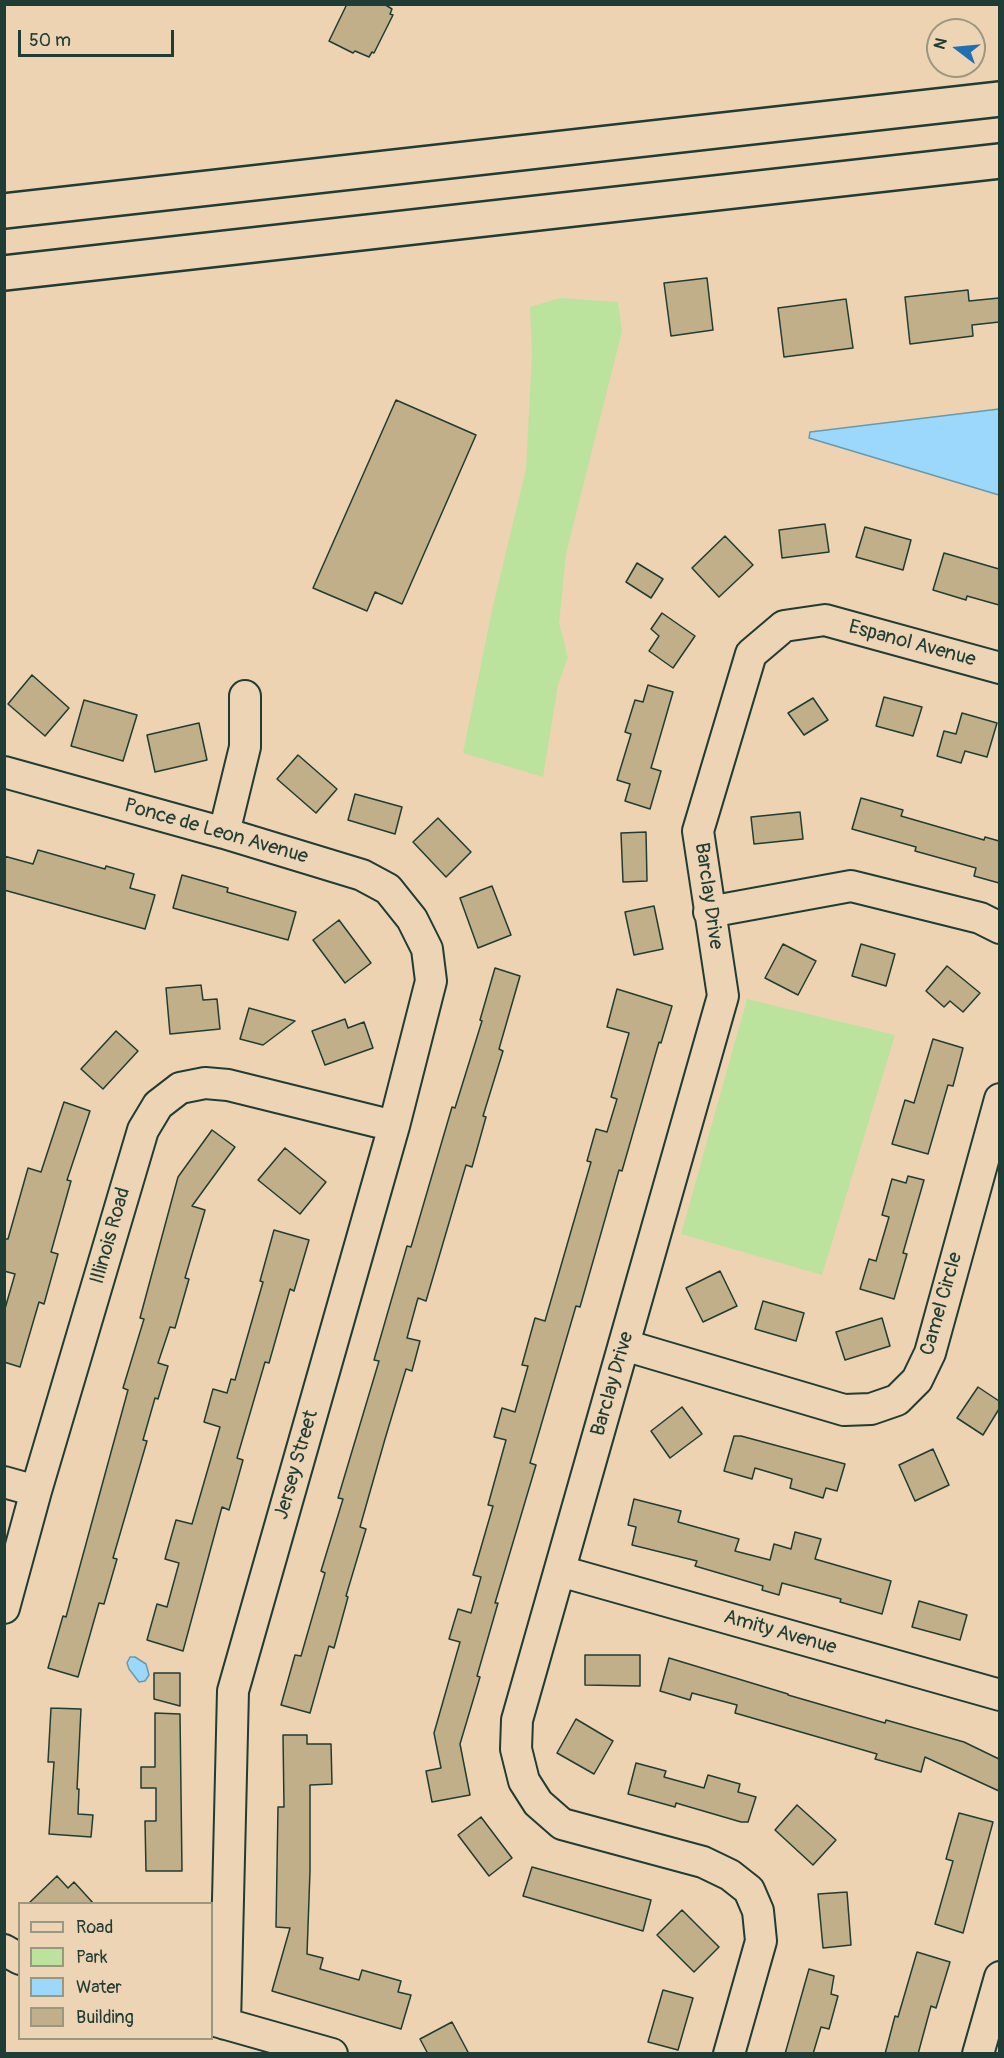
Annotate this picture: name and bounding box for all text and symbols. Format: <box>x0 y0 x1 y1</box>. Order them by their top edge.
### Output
scale bar <box>21 18 177 56</box>
north arrow <box>926 18 986 78</box>
text: 50 m <box>29 29 71 52</box>
text: N <box>930 36 952 52</box>
street label: Espanol Avenue <box>846 616 978 672</box>
street label: Ponce de Leon Avenue <box>121 794 311 870</box>
street label: Barclay Drive <box>689 841 727 951</box>
street label: Illinois Road <box>86 1185 136 1287</box>
street label: Camel Circle <box>916 1250 968 1358</box>
street label: Barclay Drive <box>587 1329 639 1439</box>
street label: Jersey Street <box>270 1408 324 1522</box>
street label: Amity Avenue <box>721 1605 839 1661</box>
legend <box>18 1902 213 2040</box>
text: Road <box>76 1916 113 1939</box>
text: Park <box>76 1946 108 1969</box>
text: Water <box>76 1976 122 1999</box>
text: Building <box>76 2006 134 2029</box>

